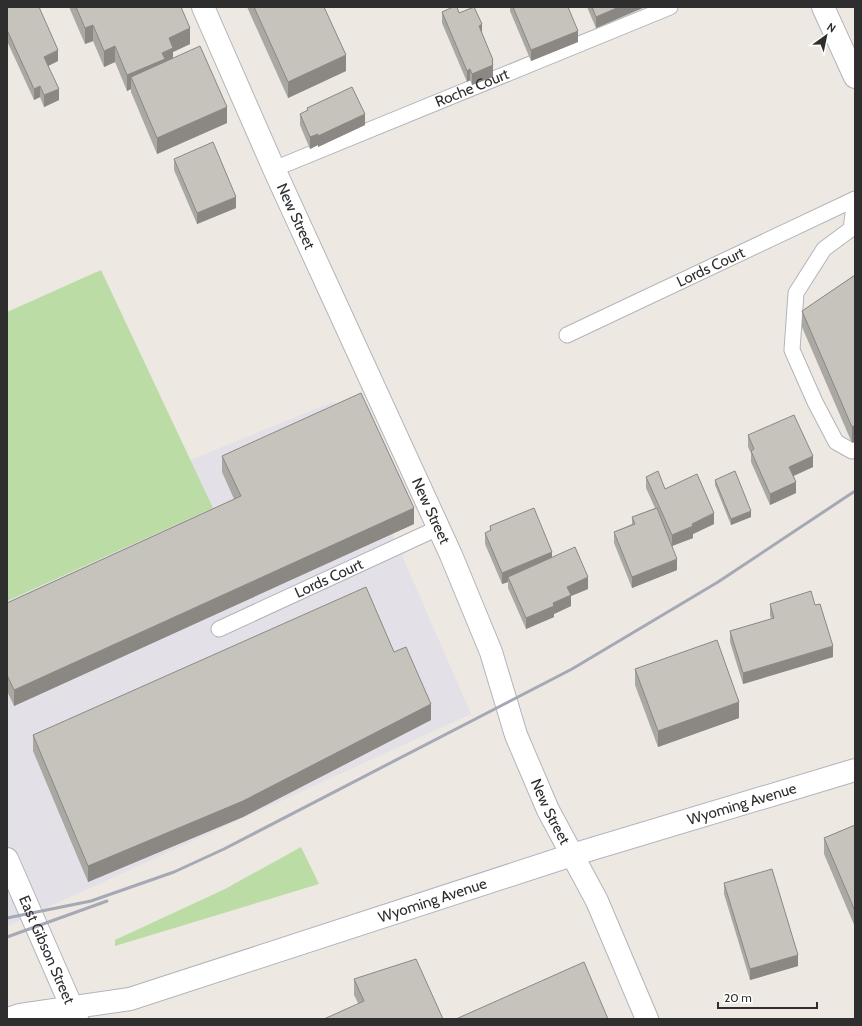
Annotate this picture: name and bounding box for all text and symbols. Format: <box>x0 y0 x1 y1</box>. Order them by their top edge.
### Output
north arrow <box>806 16 846 56</box>
text: N <box>824 20 839 36</box>
street label: Roche Court <box>433 65 512 111</box>
street label: New Street <box>273 180 319 252</box>
street label: Lords Court <box>674 243 748 291</box>
street label: New Street <box>408 475 454 547</box>
street label: Lords Court <box>292 555 366 602</box>
street label: New Street <box>527 776 574 848</box>
street label: Wyoming Avenue <box>685 779 799 829</box>
street label: Wyoming Avenue <box>376 874 489 926</box>
street label: East Gibson Street <box>15 893 78 1007</box>
scale bar <box>718 984 817 1010</box>
text: 20 m <box>724 990 752 1005</box>

